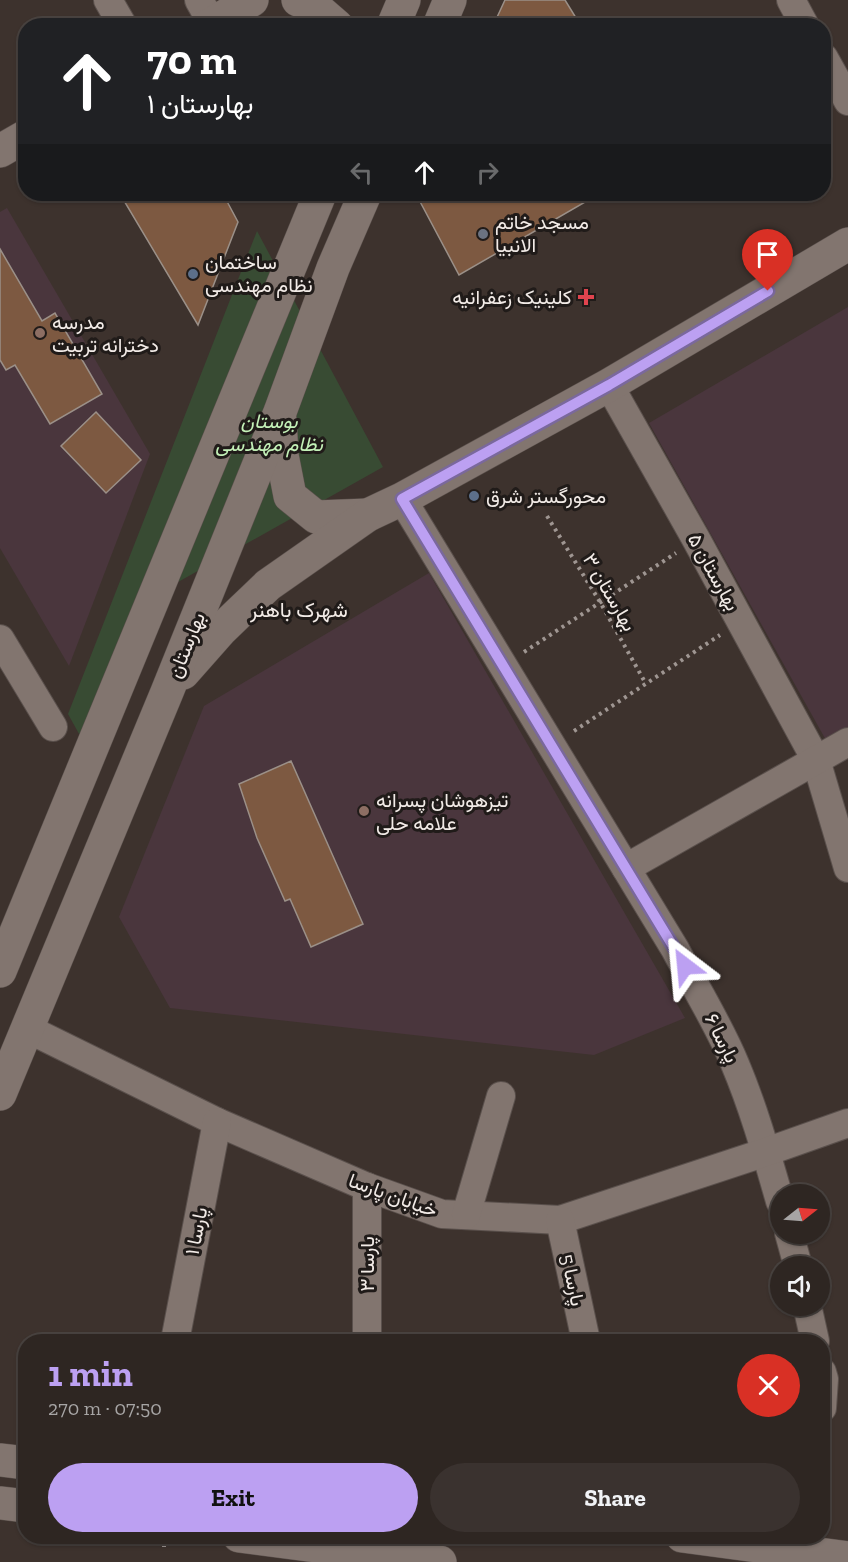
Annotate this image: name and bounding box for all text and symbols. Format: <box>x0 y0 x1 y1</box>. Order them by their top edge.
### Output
text: 70 m <box>147 34 237 85</box>
icon: ahead <box>48 42 126 120</box>
text: بهارستان ۱ <box>147 88 254 120</box>
icon: left <box>345 156 378 189</box>
icon: ahead <box>408 156 441 189</box>
icon: right <box>471 156 504 189</box>
place label: مسجد خاتم الانبیا <box>495 210 589 257</box>
marker: مسجد خاتم الانبیا <box>476 227 490 241</box>
pin <box>742 229 793 291</box>
icon: arrive <box>751 238 784 271</box>
place label: ساختمان نظام مهندسی <box>205 250 313 298</box>
marker: ساختمان نظام مهندسی <box>186 267 200 281</box>
place label: کلینیک زعفرانیه <box>452 285 572 310</box>
marker: کلینیک زعفرانیه <box>577 288 595 306</box>
place label: مدرسه دخترانه تربیت <box>52 310 159 358</box>
marker: مدرسه دخترانه تربیت <box>33 326 47 340</box>
park label: بوستان نظام مهندسی <box>215 409 324 458</box>
place label: محورگستر شرق <box>486 484 606 509</box>
marker: محورگستر شرق <box>467 489 481 503</box>
street label: بهارستان ۵ <box>682 529 745 615</box>
street label: بهارستان ۳ <box>577 549 642 636</box>
district label: شهرک باهنر <box>249 597 348 623</box>
street label: بهارستان <box>162 609 211 682</box>
place label: تیزهوشان پسرانه علامه حلی <box>376 788 508 835</box>
marker: تیزهوشان پسرانه علامه حلی <box>357 804 371 818</box>
position arrow <box>653 934 717 998</box>
street label: پارسا ۶ <box>698 1009 744 1068</box>
street label: خیابان پارسا <box>345 1168 441 1224</box>
north arrow <box>770 1184 830 1244</box>
map controls <box>770 1184 830 1316</box>
street label: پارسا ۱ <box>180 1205 214 1257</box>
street label: پارسا ۳ <box>355 1236 381 1292</box>
street label: پارسا 5 <box>554 1252 590 1309</box>
button: sound <box>770 1256 830 1316</box>
text: 1 min <box>48 1352 133 1395</box>
button: close <box>737 1354 800 1417</box>
text: 270 m · 07:50 <box>48 1396 162 1420</box>
button: Exit <box>48 1463 418 1532</box>
button: Share <box>430 1463 800 1532</box>

